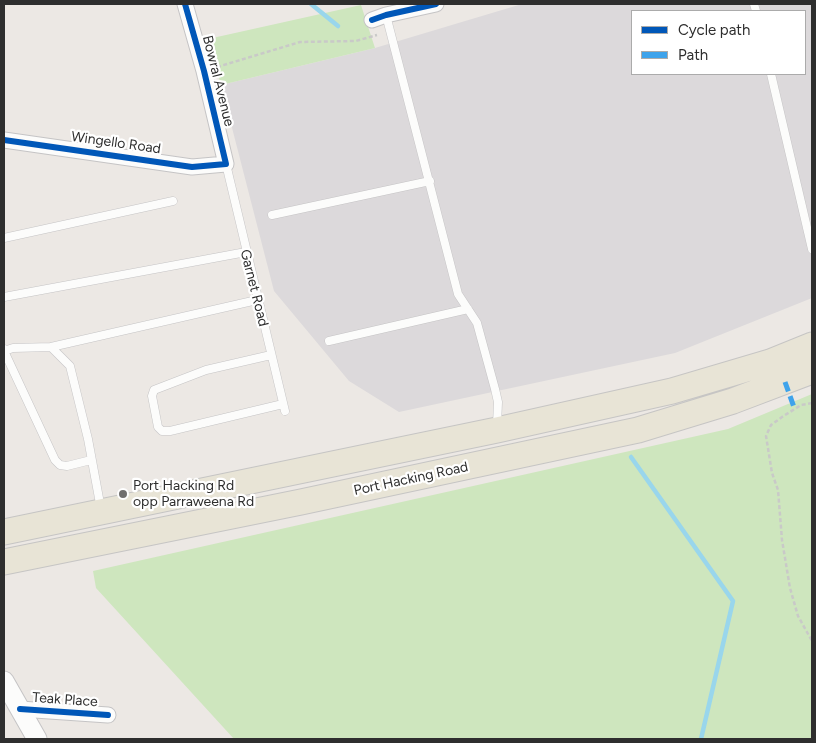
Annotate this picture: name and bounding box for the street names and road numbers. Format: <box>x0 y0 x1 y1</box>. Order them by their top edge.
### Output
street label: Bowral Avenue <box>199 34 237 128</box>
street label: Wingello Road <box>70 128 162 158</box>
street label: Garnet Road <box>236 248 272 328</box>
street label: Port Hacking Road <box>352 459 470 499</box>
street label: Teak Place <box>32 689 98 711</box>

